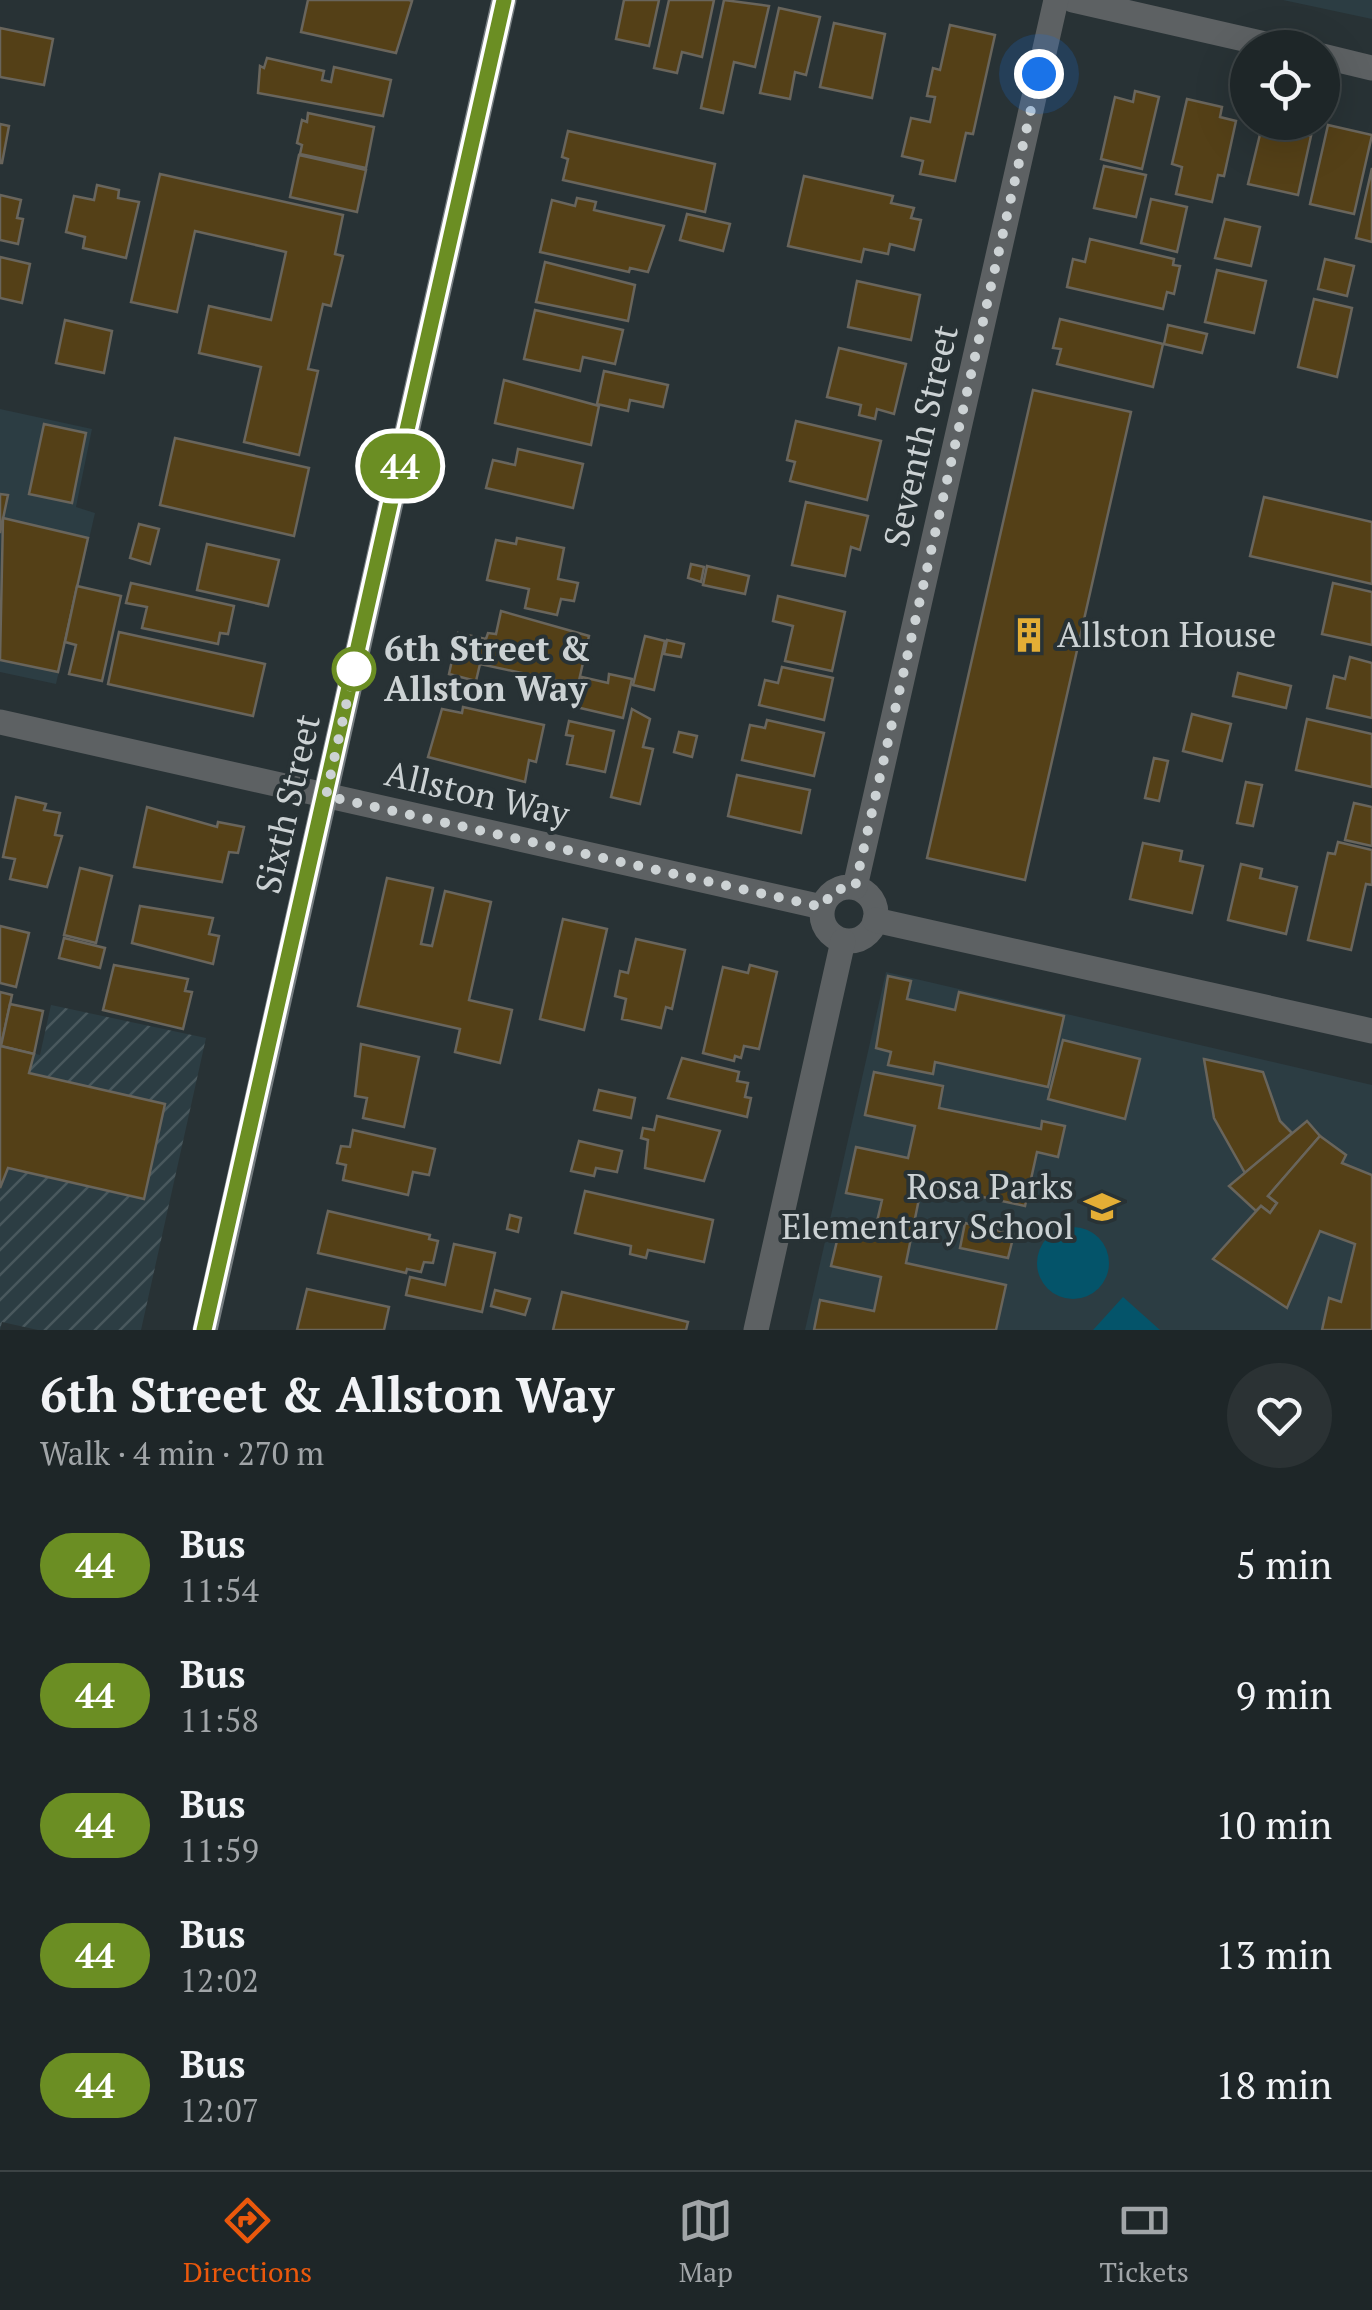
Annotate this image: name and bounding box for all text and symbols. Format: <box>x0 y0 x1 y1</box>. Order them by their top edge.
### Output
map controls <box>1230 30 1340 140</box>
button: locate <box>1230 30 1340 140</box>
your location <box>1014 49 1064 99</box>
street label: Seventh Street <box>872 320 968 551</box>
line badge: 44 <box>355 434 445 498</box>
text: 44 <box>380 443 420 489</box>
place label: Allston House <box>1057 611 1276 657</box>
building icon: Allston House <box>1010 616 1048 654</box>
place label: 6th Street & Allston Way <box>384 625 591 711</box>
marker: 6th Street & Allston Way <box>333 648 375 690</box>
street label: Sixth Street <box>244 709 330 898</box>
street label: Allston Way <box>381 750 575 837</box>
place label: Rosa Parks Elementary School <box>781 1163 1074 1249</box>
school or university icon: Rosa Parks Elementary School <box>1083 1188 1121 1226</box>
text: 6th Street & Allston Way <box>40 1362 614 1426</box>
button: heart <box>1227 1363 1332 1468</box>
text: Walk · 4 min · 270 m <box>40 1432 324 1474</box>
text: Bus <box>180 1519 245 1569</box>
text: 5 min <box>1236 1540 1332 1590</box>
text: 44 <box>75 1542 115 1588</box>
text: 11:54 <box>180 1569 259 1611</box>
text: Bus <box>180 1649 245 1699</box>
text: 9 min <box>1236 1670 1332 1720</box>
text: 44 <box>75 1672 115 1718</box>
text: 11:58 <box>180 1699 259 1741</box>
text: Bus <box>180 1779 245 1829</box>
text: 10 min <box>1215 1800 1332 1850</box>
text: 44 <box>75 1802 115 1848</box>
text: 11:59 <box>180 1829 259 1871</box>
text: Bus <box>180 1909 245 1959</box>
text: 13 min <box>1215 1930 1332 1980</box>
text: 44 <box>75 1932 115 1978</box>
text: 12:02 <box>180 1959 259 2001</box>
text: Bus <box>180 2039 245 2089</box>
text: 18 min <box>1215 2060 1332 2110</box>
text: 44 <box>75 2062 115 2108</box>
text: 12:07 <box>180 2089 259 2131</box>
tab: Directions <box>183 2193 312 2290</box>
tab: Map <box>678 2193 733 2290</box>
tab: Tickets <box>1099 2193 1189 2290</box>

